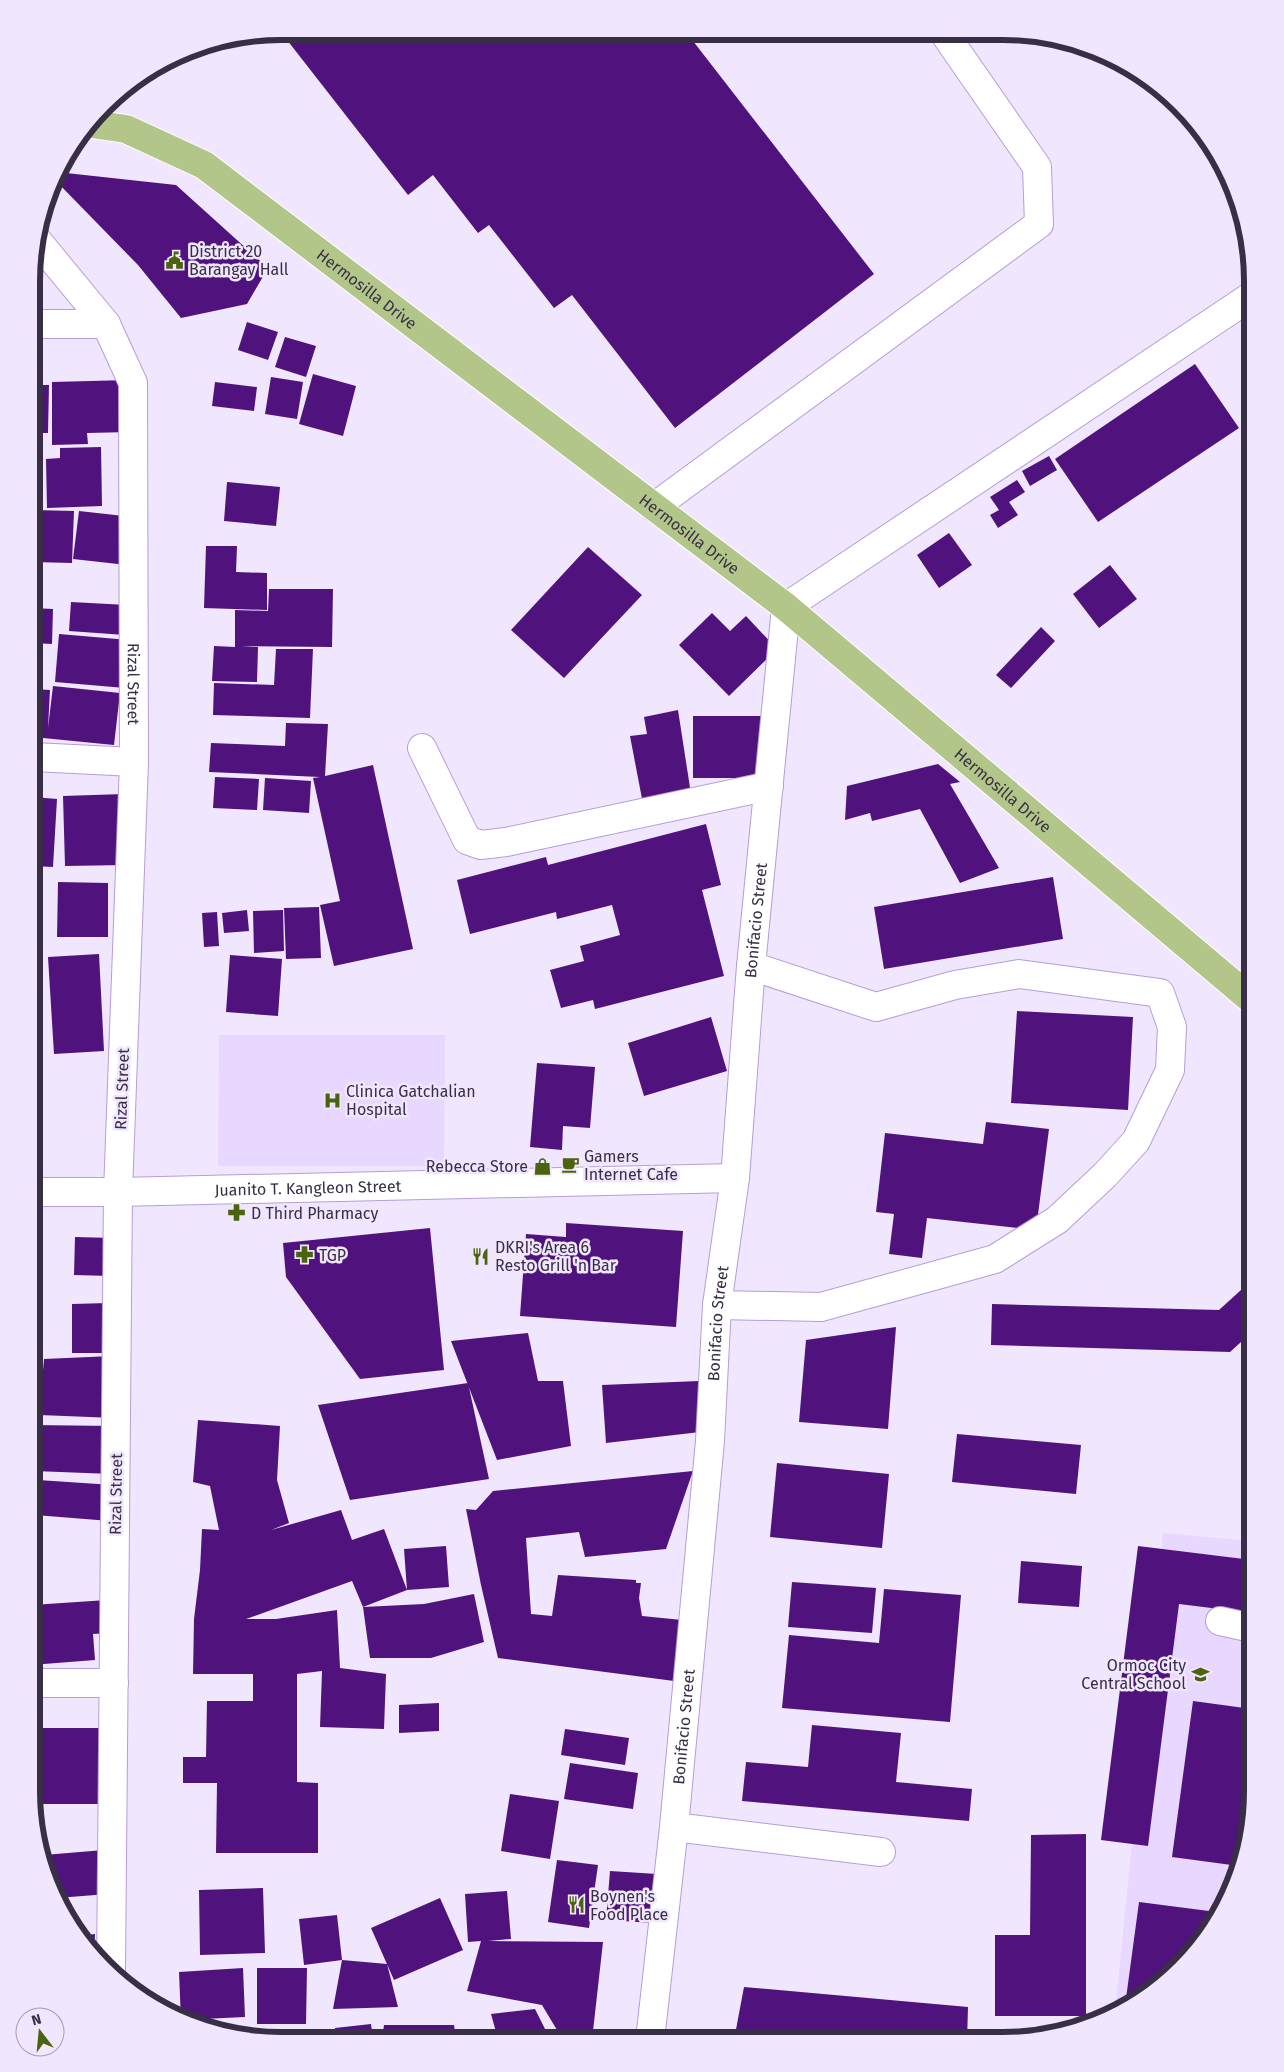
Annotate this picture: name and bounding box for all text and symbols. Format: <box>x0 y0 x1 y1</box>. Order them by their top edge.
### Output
place label: District 20 Barangay Hall <box>189 242 289 279</box>
street label: Hermosilla Drive <box>313 245 421 333</box>
public building icon: District 20 Barangay Hall <box>165 250 185 270</box>
street label: Hermosilla Drive <box>636 490 743 578</box>
street label: Rizal Street <box>124 643 143 725</box>
street label: Hermosilla Drive <box>951 744 1055 836</box>
street label: Bonifacio Street <box>741 861 771 979</box>
street label: Rizal Street <box>111 1048 133 1130</box>
place label: Clinica Gatchalian Hospital <box>346 1082 476 1119</box>
hospital icon: Clinica Gatchalian Hospital <box>322 1090 342 1110</box>
place label: Gamers Internet Cafe <box>584 1147 678 1184</box>
cafe icon: Gamers Internet Cafe <box>560 1155 580 1175</box>
shop icon: Rebecca Store <box>532 1156 552 1176</box>
place label: Rebecca Store <box>426 1157 528 1176</box>
street label: Juanito T. Kangleon Street <box>214 1176 402 1199</box>
pharmacy icon: D Third Pharmacy <box>227 1203 247 1223</box>
place label: D Third Pharmacy <box>251 1204 379 1223</box>
place label: DKRI's Area 6 Resto Grill 'n Bar <box>495 1238 617 1275</box>
pharmacy icon: TGP <box>295 1245 315 1265</box>
place label: TGP <box>319 1246 346 1265</box>
restaurant icon: DKRI's Area 6 Resto Grill 'n Bar <box>471 1246 491 1266</box>
street label: Bonifacio Street <box>704 1264 732 1382</box>
street label: Rizal Street <box>106 1453 126 1535</box>
place label: Ormoc City Central School <box>1081 1656 1186 1693</box>
school or university icon: Ormoc City Central School <box>1190 1664 1210 1684</box>
street label: Bonifacio Street <box>669 1668 698 1785</box>
place label: Boynen's Food Place <box>590 1887 668 1924</box>
restaurant icon: Boynen's Food Place <box>566 1895 586 1915</box>
north arrow <box>15 2007 65 2057</box>
text: N <box>30 2011 43 2029</box>

